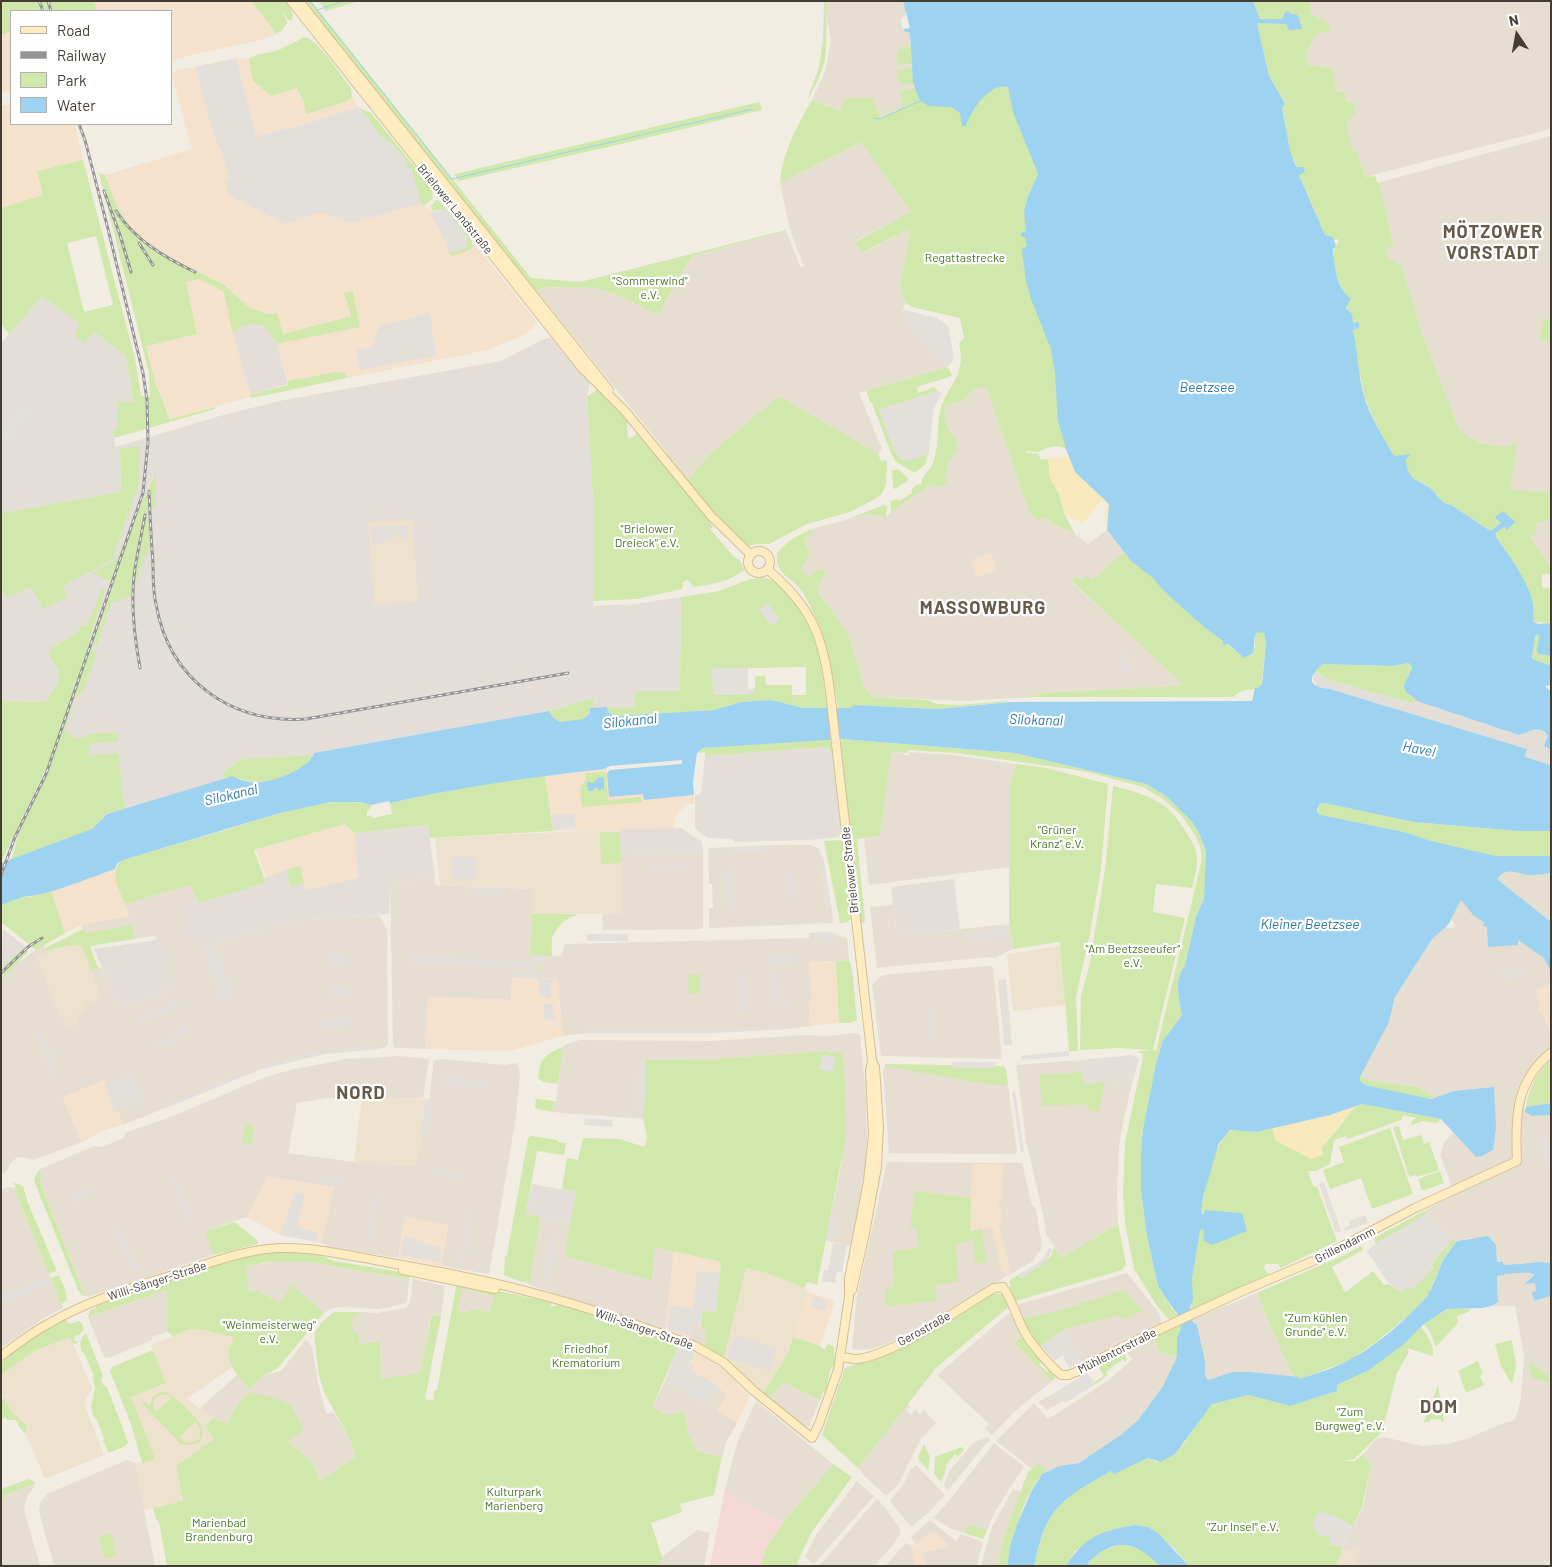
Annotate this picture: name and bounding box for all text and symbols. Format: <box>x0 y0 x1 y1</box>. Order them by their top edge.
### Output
legend <box>10 10 172 125</box>
north arrow <box>1492 10 1542 60</box>
text: N <box>1507 11 1520 29</box>
text: Road <box>57 21 90 39</box>
text: Railway <box>57 46 106 64</box>
text: Park <box>57 71 86 89</box>
text: Water <box>57 96 96 114</box>
street label: Brielower Landstraße <box>414 161 496 257</box>
district label: MÖTZOWER VORSTADT <box>1442 221 1544 264</box>
park label: Regattastrecke <box>925 251 1005 265</box>
park label: "Sommerwind" e.V. <box>612 274 688 302</box>
water label: Beetzsee <box>1180 379 1234 395</box>
park label: "Brielower Dreieck" e.V. <box>615 522 679 550</box>
district label: MASSOWBURG <box>918 597 1048 619</box>
water label: Silokanal <box>602 710 658 732</box>
water label: Silokanal <box>1009 711 1063 729</box>
water label: Havel <box>1401 738 1437 760</box>
water label: Silokanal <box>203 781 259 809</box>
park label: "Grüner Kranz" e.V. <box>1030 823 1084 851</box>
street label: Brielower Straße <box>838 826 862 914</box>
water label: Kleiner Beetzsee <box>1260 916 1360 932</box>
park label: "Am Beetzseeufer" e.V. <box>1086 942 1180 970</box>
district label: NORD <box>336 1082 386 1104</box>
street label: Grillendamm <box>1312 1224 1378 1266</box>
street label: Willi-Sänger-Straße <box>106 1258 208 1304</box>
street label: Willi-Sänger-Straße <box>593 1305 695 1353</box>
street label: Gerostraße <box>895 1309 953 1349</box>
park label: "Zum kühlen Grunde" e.V. <box>1284 1311 1348 1339</box>
park label: "Weinmeisterweg" e.V. <box>222 1318 316 1346</box>
street label: Mühlentorstraße <box>1075 1325 1159 1377</box>
park label: Friedhof Krematorium <box>552 1342 620 1370</box>
district label: DOM <box>1420 1396 1458 1418</box>
park label: "Zum Burgweg" e.V. <box>1315 1405 1385 1433</box>
park label: Kulturpark Marienberg <box>485 1485 543 1513</box>
park label: Marienbad Brandenburg <box>185 1516 253 1544</box>
park label: "Zur Insel" e.V. <box>1207 1520 1279 1534</box>

